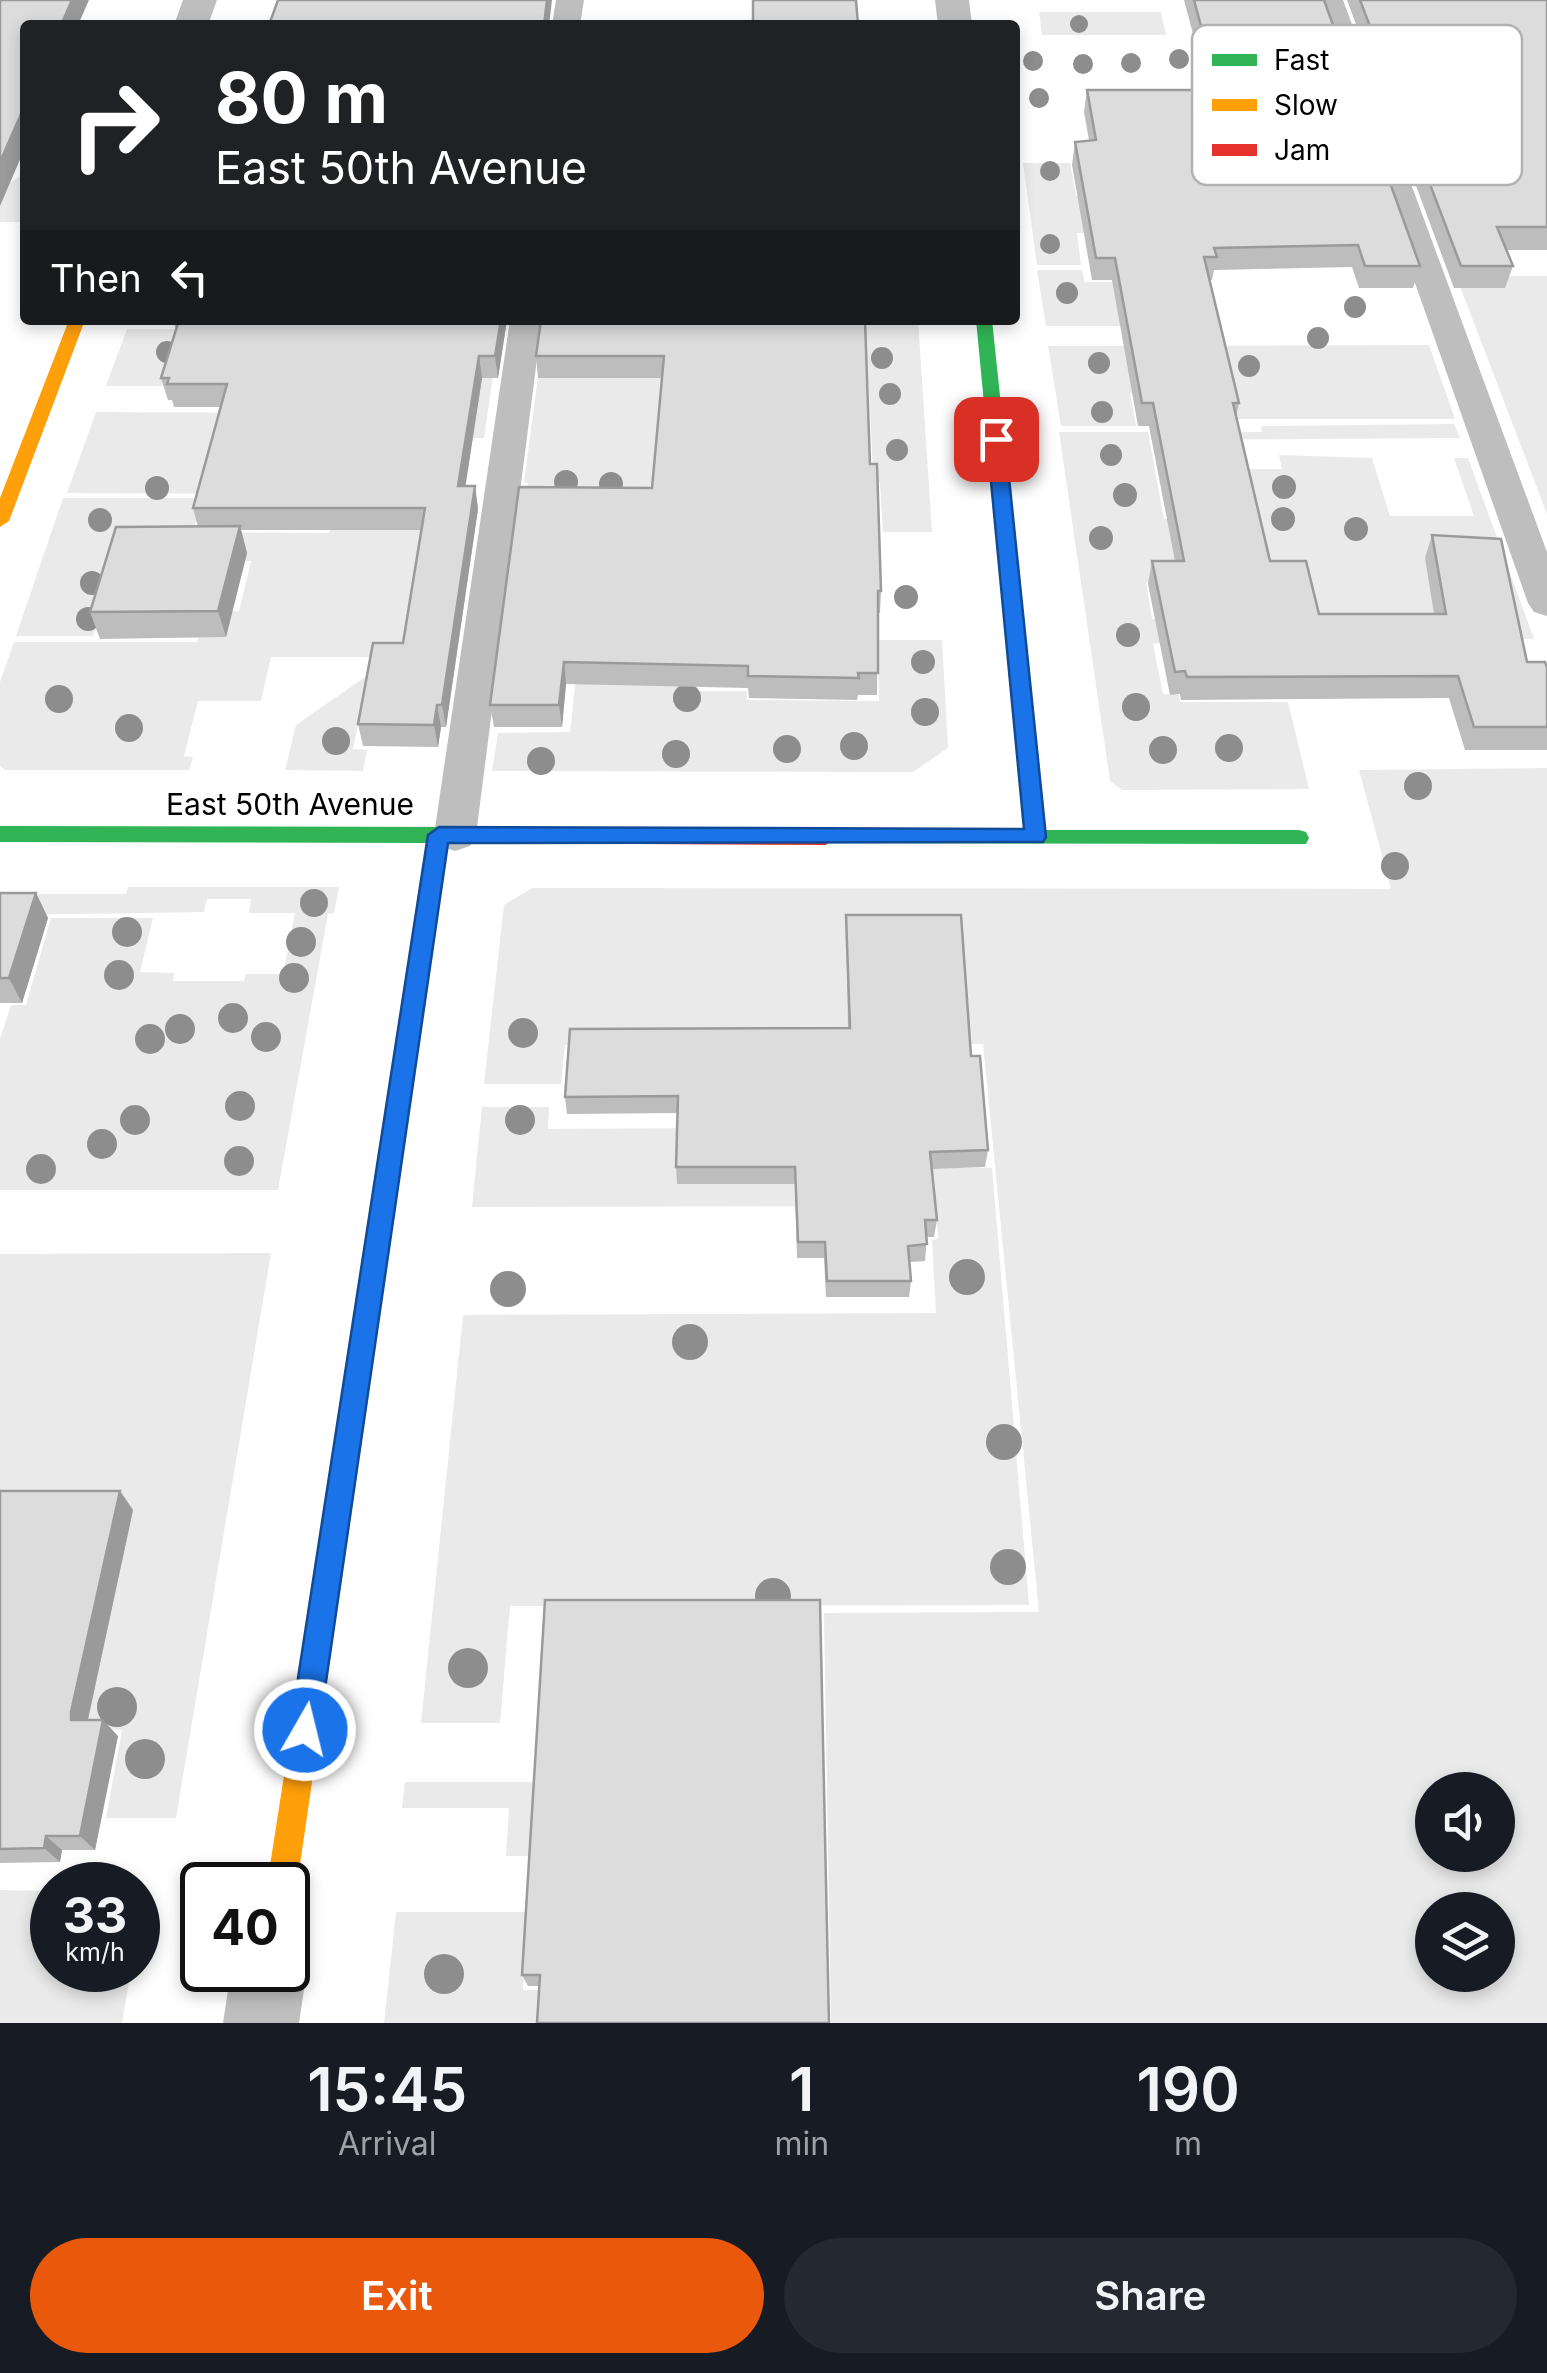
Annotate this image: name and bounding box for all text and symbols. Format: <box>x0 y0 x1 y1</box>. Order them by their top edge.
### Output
legend <box>1192 25 1522 185</box>
text: Fast <box>1274 43 1330 77</box>
text: 80 m <box>215 55 388 140</box>
icon: right <box>50 60 180 190</box>
text: Slow <box>1274 88 1338 122</box>
text: Jam <box>1274 133 1330 167</box>
text: East 50th Avenue <box>215 140 587 195</box>
icon: left <box>162 250 217 305</box>
text: Then <box>50 255 142 301</box>
pin <box>954 397 1039 482</box>
icon: arrive <box>969 412 1024 467</box>
street label: East 50th Avenue <box>166 786 414 822</box>
position arrow <box>253 1678 357 1782</box>
map controls <box>1415 1772 1515 1992</box>
button: sound <box>1415 1772 1515 1872</box>
speed limit sign: 40 <box>180 1862 310 1992</box>
text: 33 <box>63 1885 127 1945</box>
button: layers <box>1415 1892 1515 1992</box>
text: km/h <box>65 1937 125 1967</box>
text: 15:45 <box>307 2053 467 2125</box>
text: 1 <box>789 2053 814 2125</box>
text: 190 <box>1136 2053 1240 2125</box>
text: Arrival <box>338 2124 436 2163</box>
text: min <box>774 2124 829 2163</box>
text: m <box>1174 2124 1202 2163</box>
button: Exit <box>30 2238 764 2353</box>
button: Share <box>784 2238 1517 2353</box>

